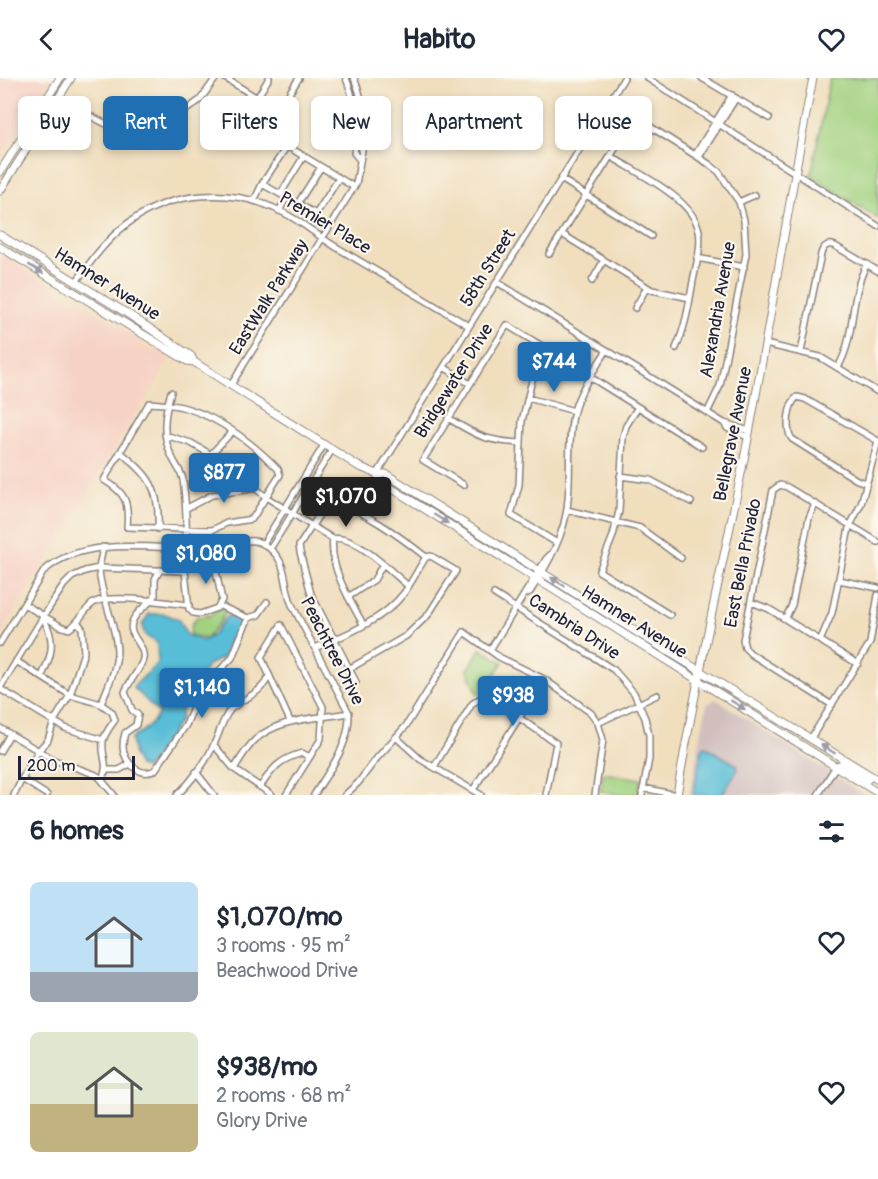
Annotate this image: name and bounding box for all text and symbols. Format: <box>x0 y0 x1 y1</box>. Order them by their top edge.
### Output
icon: back <box>30 23 63 56</box>
text: Habito <box>402 23 476 56</box>
icon: heart <box>815 23 848 56</box>
chip: Buy <box>18 96 91 150</box>
chip: Rent <box>103 96 188 150</box>
chip: Filters <box>200 96 299 150</box>
chip: New <box>311 96 391 150</box>
chip: Apartment <box>403 96 543 150</box>
chip: House <box>555 96 652 150</box>
street label: Premier Place <box>275 187 375 260</box>
street label: 58th Street <box>455 224 521 311</box>
street label: EastWalk Parkway <box>224 235 314 359</box>
street label: Alexandria Avenue <box>695 240 741 380</box>
street label: Hamner Avenue <box>50 242 164 326</box>
one-way arrow <box>28 263 44 274</box>
street label: Bridgewater Drive <box>409 319 499 443</box>
pin: $744 <box>518 342 590 393</box>
text: $744 <box>532 349 576 374</box>
street label: Bellegrave Avenue <box>709 365 757 503</box>
pin: $877 <box>188 453 260 504</box>
text: $877 <box>203 460 245 485</box>
pin: $1,070 <box>297 477 395 528</box>
text: $1,070 <box>315 484 377 509</box>
street label: East Bella Privado <box>719 496 767 630</box>
one-way arrow <box>433 514 449 525</box>
pin: $1,080 <box>157 534 255 585</box>
text: $1,080 <box>175 541 237 566</box>
one-way arrow <box>550 577 566 588</box>
street label: Hamner Avenue <box>577 580 691 664</box>
street label: Cambria Drive <box>524 589 624 665</box>
street label: Peachtree Drive <box>295 593 369 709</box>
pin: $1,140 <box>153 668 251 719</box>
text: $1,140 <box>174 675 230 700</box>
pin: $938 <box>477 676 549 727</box>
text: $938 <box>492 683 534 708</box>
one-way arrow <box>730 700 746 711</box>
one-way arrow <box>820 744 836 755</box>
scale bar <box>18 753 135 780</box>
text: 200 m <box>27 756 75 776</box>
text: 6 homes <box>30 815 124 847</box>
icon: filters <box>815 815 848 848</box>
text: $1,070/mo <box>216 901 343 933</box>
icon: home <box>78 906 150 978</box>
icon: heart <box>815 926 848 959</box>
text: 3 rooms · 95 m² <box>216 933 351 958</box>
text: Beachwood Drive <box>216 958 358 983</box>
text: $938/mo <box>216 1051 317 1083</box>
icon: home <box>78 1056 150 1128</box>
icon: heart <box>815 1076 848 1109</box>
text: 2 rooms · 68 m² <box>216 1083 351 1108</box>
text: Glory Drive <box>216 1108 307 1133</box>

